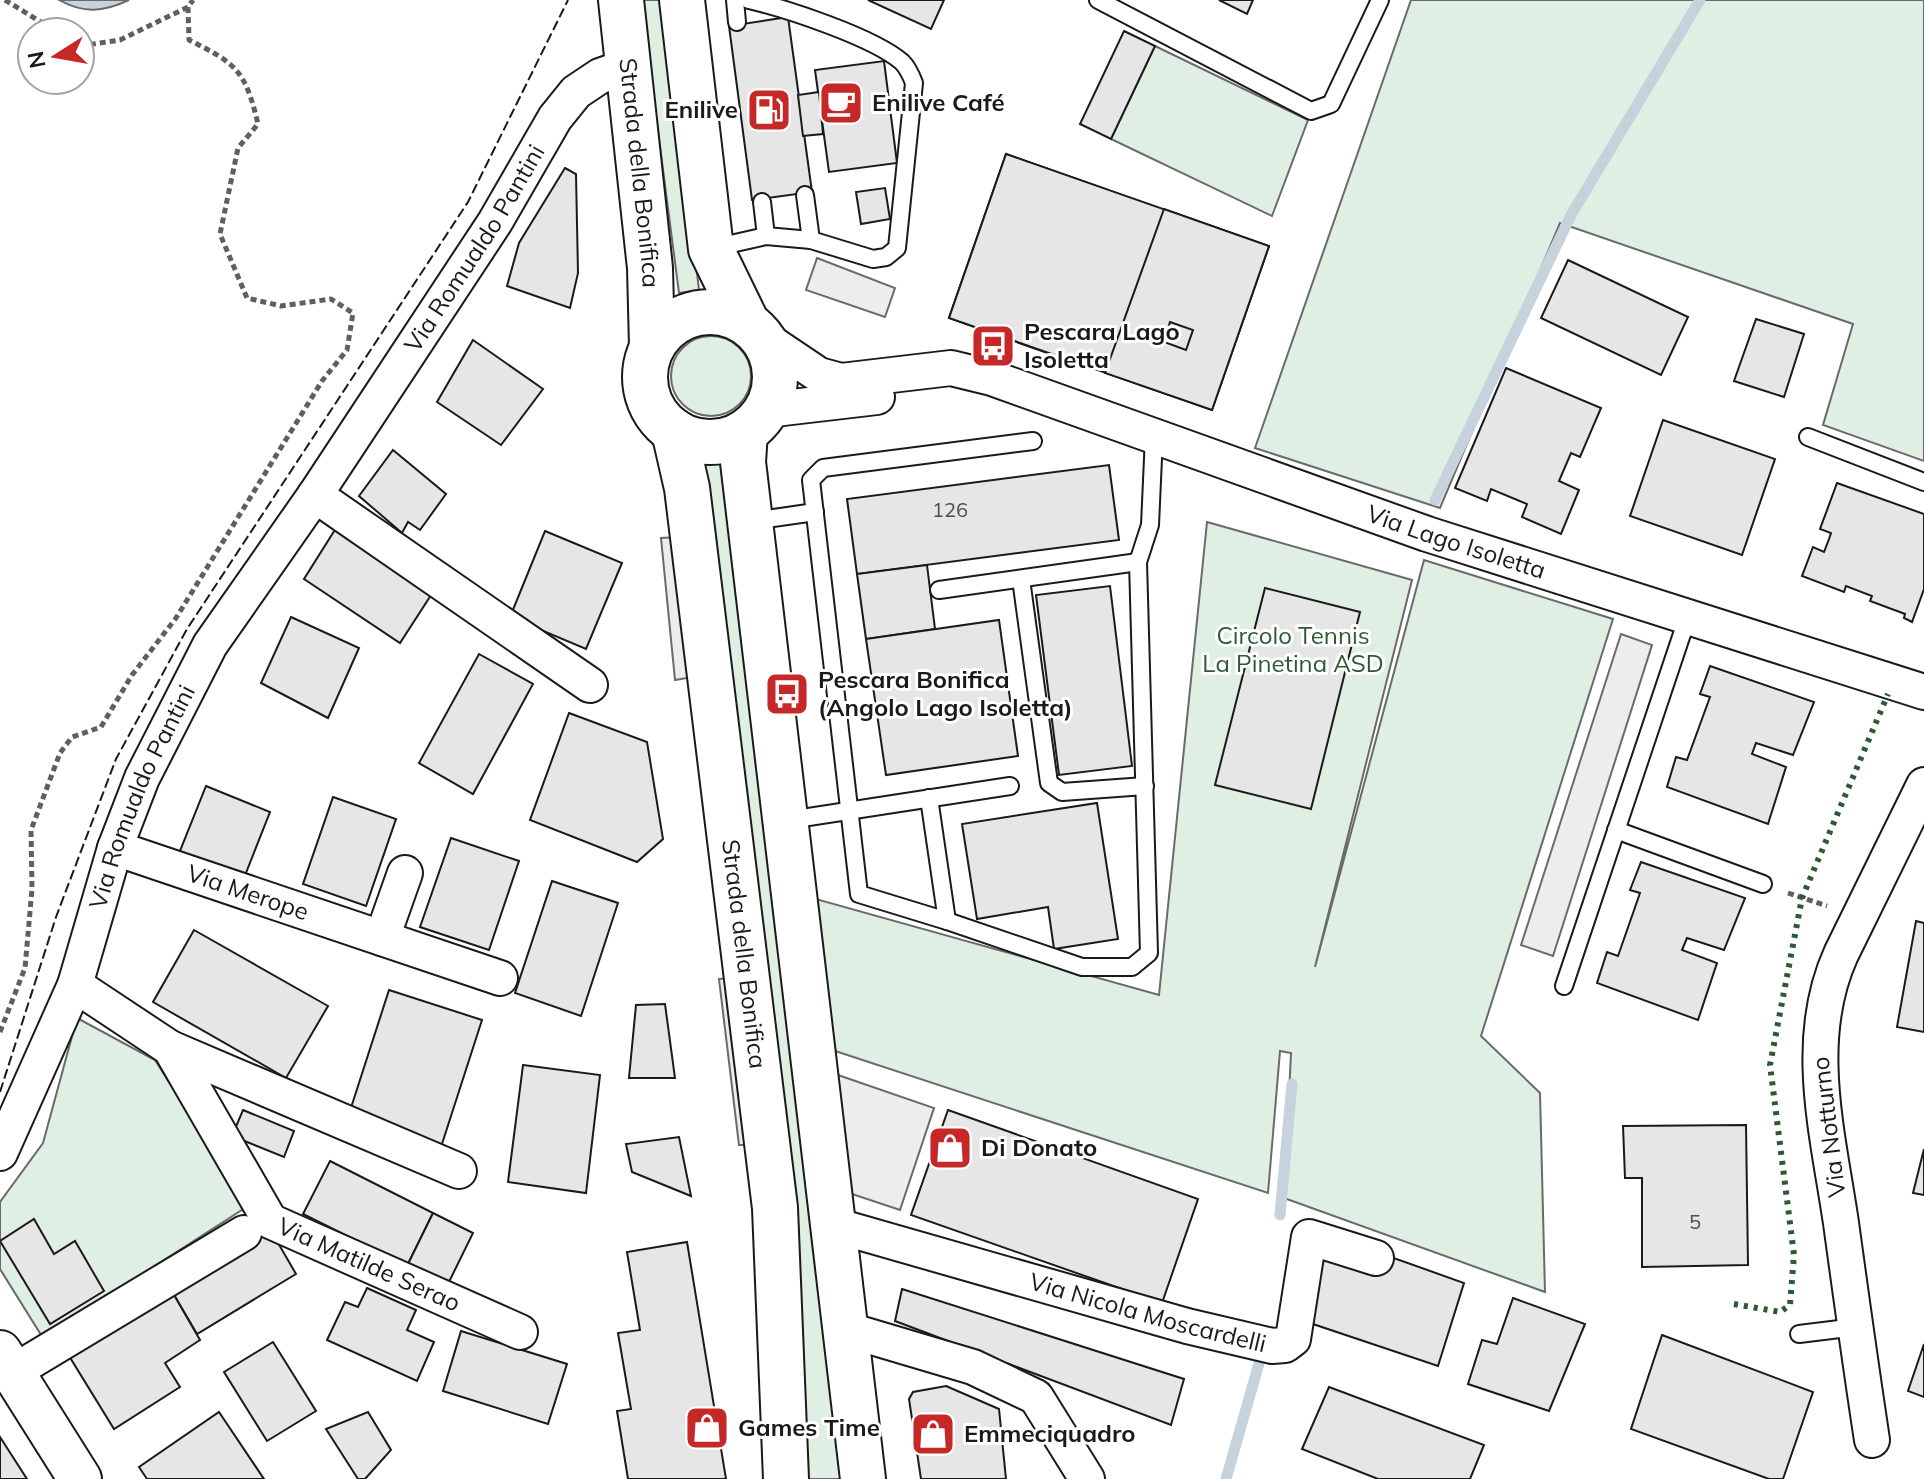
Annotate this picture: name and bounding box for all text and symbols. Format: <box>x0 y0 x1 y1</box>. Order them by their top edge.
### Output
north arrow <box>16 16 96 96</box>
text: N <box>21 49 52 71</box>
street label: Strada della Bonifica <box>613 57 667 288</box>
cafe icon: Enilive Café <box>817 79 865 127</box>
fuel station icon: Enilive <box>745 86 793 134</box>
place label: Enilive Café <box>872 87 1005 117</box>
place label: Enilive <box>664 94 738 124</box>
street label: Via Romualdo Pantini <box>397 139 551 358</box>
place label: Pescara Lago Isoletta <box>1024 316 1180 374</box>
bus stop icon: Pescara Lago Isoletta <box>969 322 1017 370</box>
house number: 126 <box>932 497 968 522</box>
street label: Via Lago Isoletta <box>1363 498 1550 585</box>
park label: Circolo Tennis La Pinetina ASD <box>1202 620 1384 678</box>
place label: Pescara Bonifica (Angolo Lago Isoletta) <box>818 664 1073 722</box>
bus stop icon: Pescara Bonifica (Angolo Lago Isoletta) <box>763 670 811 718</box>
street label: Via Romualdo Pantini <box>82 680 201 912</box>
street label: Strada della Bonifica <box>716 838 774 1070</box>
street label: Via Merope <box>183 857 313 926</box>
street label: Via Notturno <box>1804 1055 1852 1199</box>
shop icon: Di Donato <box>926 1124 974 1172</box>
place label: Di Donato <box>981 1132 1097 1162</box>
house number: 5 <box>1689 1209 1701 1234</box>
street label: Via Matilde Serao <box>273 1210 465 1318</box>
street label: Via Nicola Moscardelli <box>1026 1266 1269 1358</box>
shop icon: Games Time <box>683 1404 731 1452</box>
shop icon: Emmeciquadro <box>909 1410 957 1458</box>
place label: Games Time <box>738 1412 880 1442</box>
place label: Emmeciquadro <box>964 1418 1135 1448</box>

